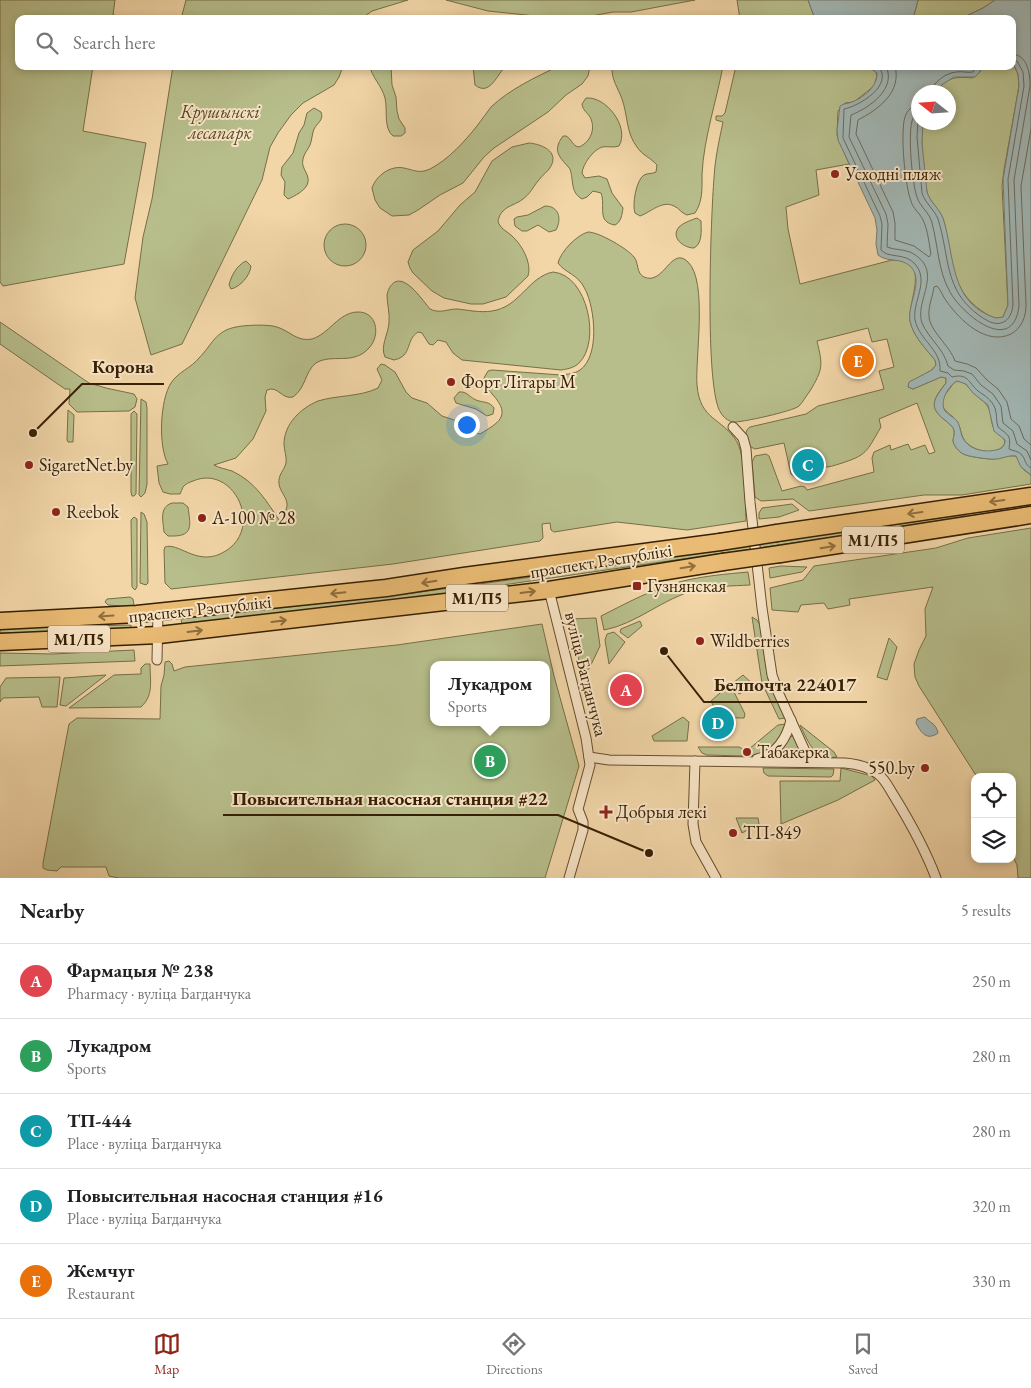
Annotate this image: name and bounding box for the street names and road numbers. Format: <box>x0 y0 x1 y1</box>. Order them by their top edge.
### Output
road number: М1/П5 <box>842 526 904 554</box>
street label: праспект Рэспублікі <box>528 538 674 583</box>
road number: М1/П5 <box>446 584 508 612</box>
street label: праспект Рэспублікі <box>127 590 273 627</box>
street label: вуліца Багданчука <box>560 609 613 739</box>
road number: М1/П5 <box>48 626 110 652</box>

